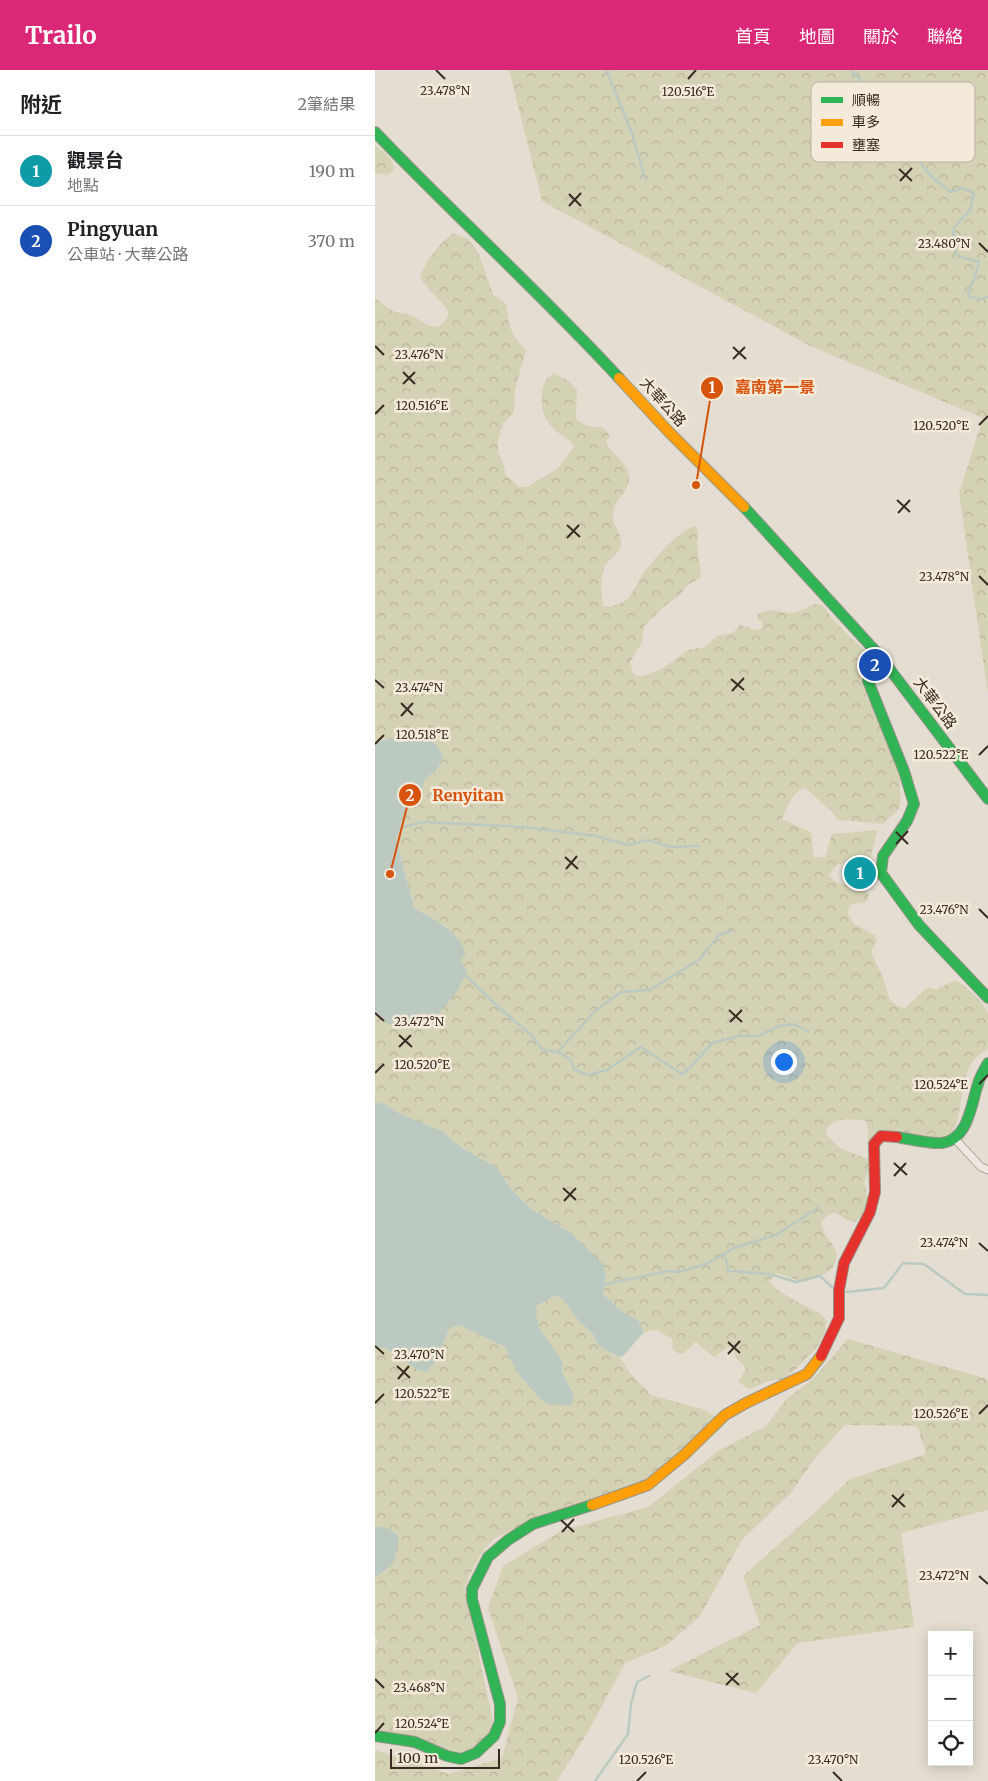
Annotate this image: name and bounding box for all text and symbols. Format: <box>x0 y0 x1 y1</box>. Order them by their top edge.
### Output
text: Trailo <box>25 20 97 51</box>
text: 首頁 <box>735 25 771 48</box>
text: 地圖 <box>799 25 835 48</box>
text: 關於 <box>863 25 899 48</box>
text: 聯絡 <box>927 25 963 48</box>
legend <box>811 82 975 162</box>
text: 23.478°N <box>420 83 471 98</box>
text: 120.516°E <box>662 84 715 99</box>
text: 附近 <box>20 91 62 118</box>
text: 順暢 <box>852 91 880 109</box>
text: 2筆結果 <box>297 94 355 114</box>
text: 車多 <box>852 113 880 131</box>
text: 壅塞 <box>852 136 880 154</box>
text: 觀景台 <box>67 148 124 172</box>
text: 1 <box>32 161 40 181</box>
text: 190 m <box>309 161 355 181</box>
text: 地點 <box>67 175 99 195</box>
text: Pingyuan <box>67 217 158 241</box>
text: 2 <box>31 231 41 251</box>
text: 370 m <box>308 231 355 251</box>
text: 23.480°N <box>918 236 971 251</box>
text: 公車站 · 大華公路 <box>67 244 188 264</box>
text: 23.476°N <box>395 347 444 362</box>
callout: 嘉南第一景 <box>700 372 825 403</box>
street label: 大華公路 <box>636 373 691 430</box>
text: 嘉南第一景 <box>735 377 815 397</box>
text: 1 <box>709 378 716 397</box>
text: 120.516°E <box>396 398 449 413</box>
text: 120.520°E <box>913 418 969 433</box>
text: 23.478°N <box>919 569 970 584</box>
pin: 2 <box>859 646 891 684</box>
street label: 大華公路 <box>910 673 961 732</box>
text: 23.474°N <box>395 680 444 695</box>
text: 120.518°E <box>395 727 449 742</box>
text: 120.522°E <box>914 747 969 762</box>
callout: Renyitan <box>397 780 514 811</box>
text: Renyitan <box>432 785 504 805</box>
text: 2 <box>406 786 415 805</box>
pin: 1 <box>844 854 876 892</box>
text: 23.476°N <box>920 902 969 917</box>
text: 23.472°N <box>394 1014 445 1029</box>
your location <box>771 1049 797 1075</box>
text: 120.520°E <box>394 1057 450 1072</box>
text: 120.524°E <box>914 1077 968 1092</box>
text: 23.474°N <box>920 1235 969 1250</box>
text: 23.470°N <box>394 1347 445 1362</box>
text: 120.522°E <box>395 1386 450 1401</box>
text: 120.526°E <box>914 1406 969 1421</box>
text: 23.472°N <box>919 1568 970 1583</box>
map controls <box>928 1631 973 1766</box>
button: + <box>928 1631 973 1676</box>
button: − <box>928 1676 973 1721</box>
text: 23.468°N <box>393 1680 446 1695</box>
text: 120.524°E <box>395 1716 449 1731</box>
button: locate <box>928 1721 973 1766</box>
scale bar <box>390 1746 500 1769</box>
text: 100 m <box>397 1749 438 1767</box>
text: 120.526°E <box>619 1752 674 1767</box>
text: 23.470°N <box>808 1752 859 1767</box>

